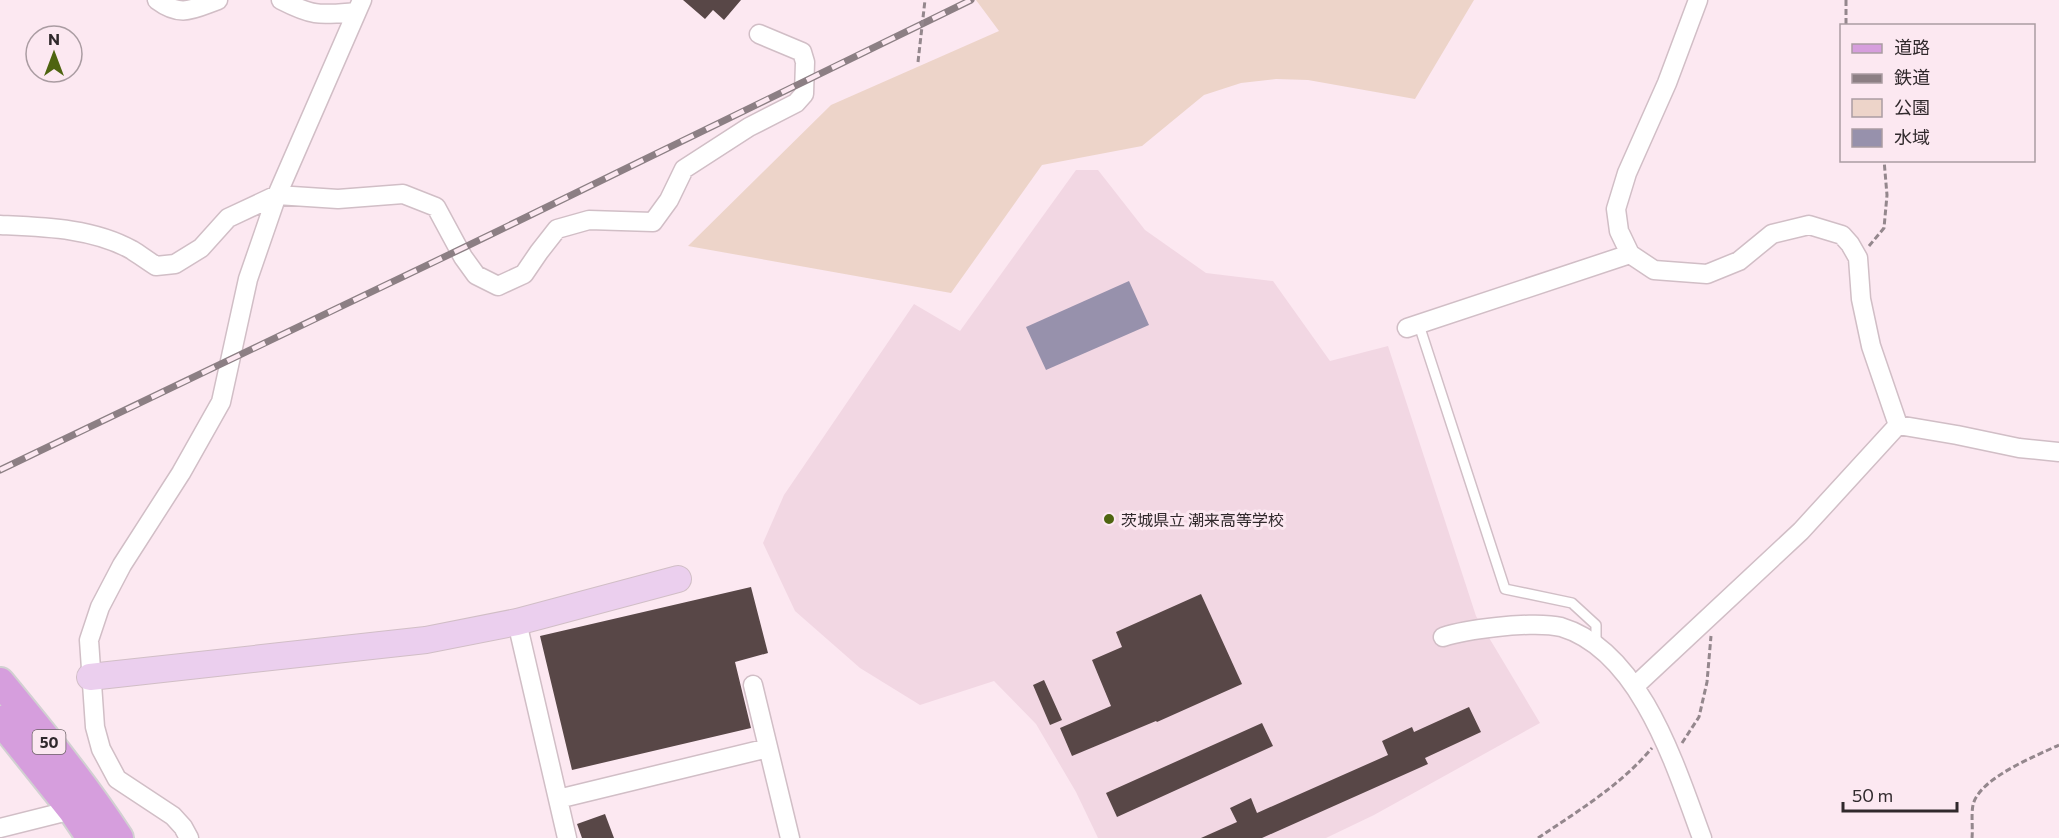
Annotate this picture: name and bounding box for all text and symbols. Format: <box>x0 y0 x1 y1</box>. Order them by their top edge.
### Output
north arrow <box>24 24 84 84</box>
legend <box>1840 24 2035 162</box>
text: N <box>48 29 60 48</box>
text: 道路 <box>1894 36 1930 58</box>
text: 鉄道 <box>1894 66 1930 88</box>
text: 公園 <box>1894 96 1930 118</box>
text: 水域 <box>1894 126 1930 148</box>
place label: 茨城県立 潮来高等学校 <box>1121 510 1284 529</box>
marker: 茨城県立 潮来高等学校 <box>1102 512 1116 526</box>
road number: 50 <box>32 730 66 754</box>
scale bar <box>1843 775 1957 813</box>
text: 50 m <box>1852 784 1893 806</box>

